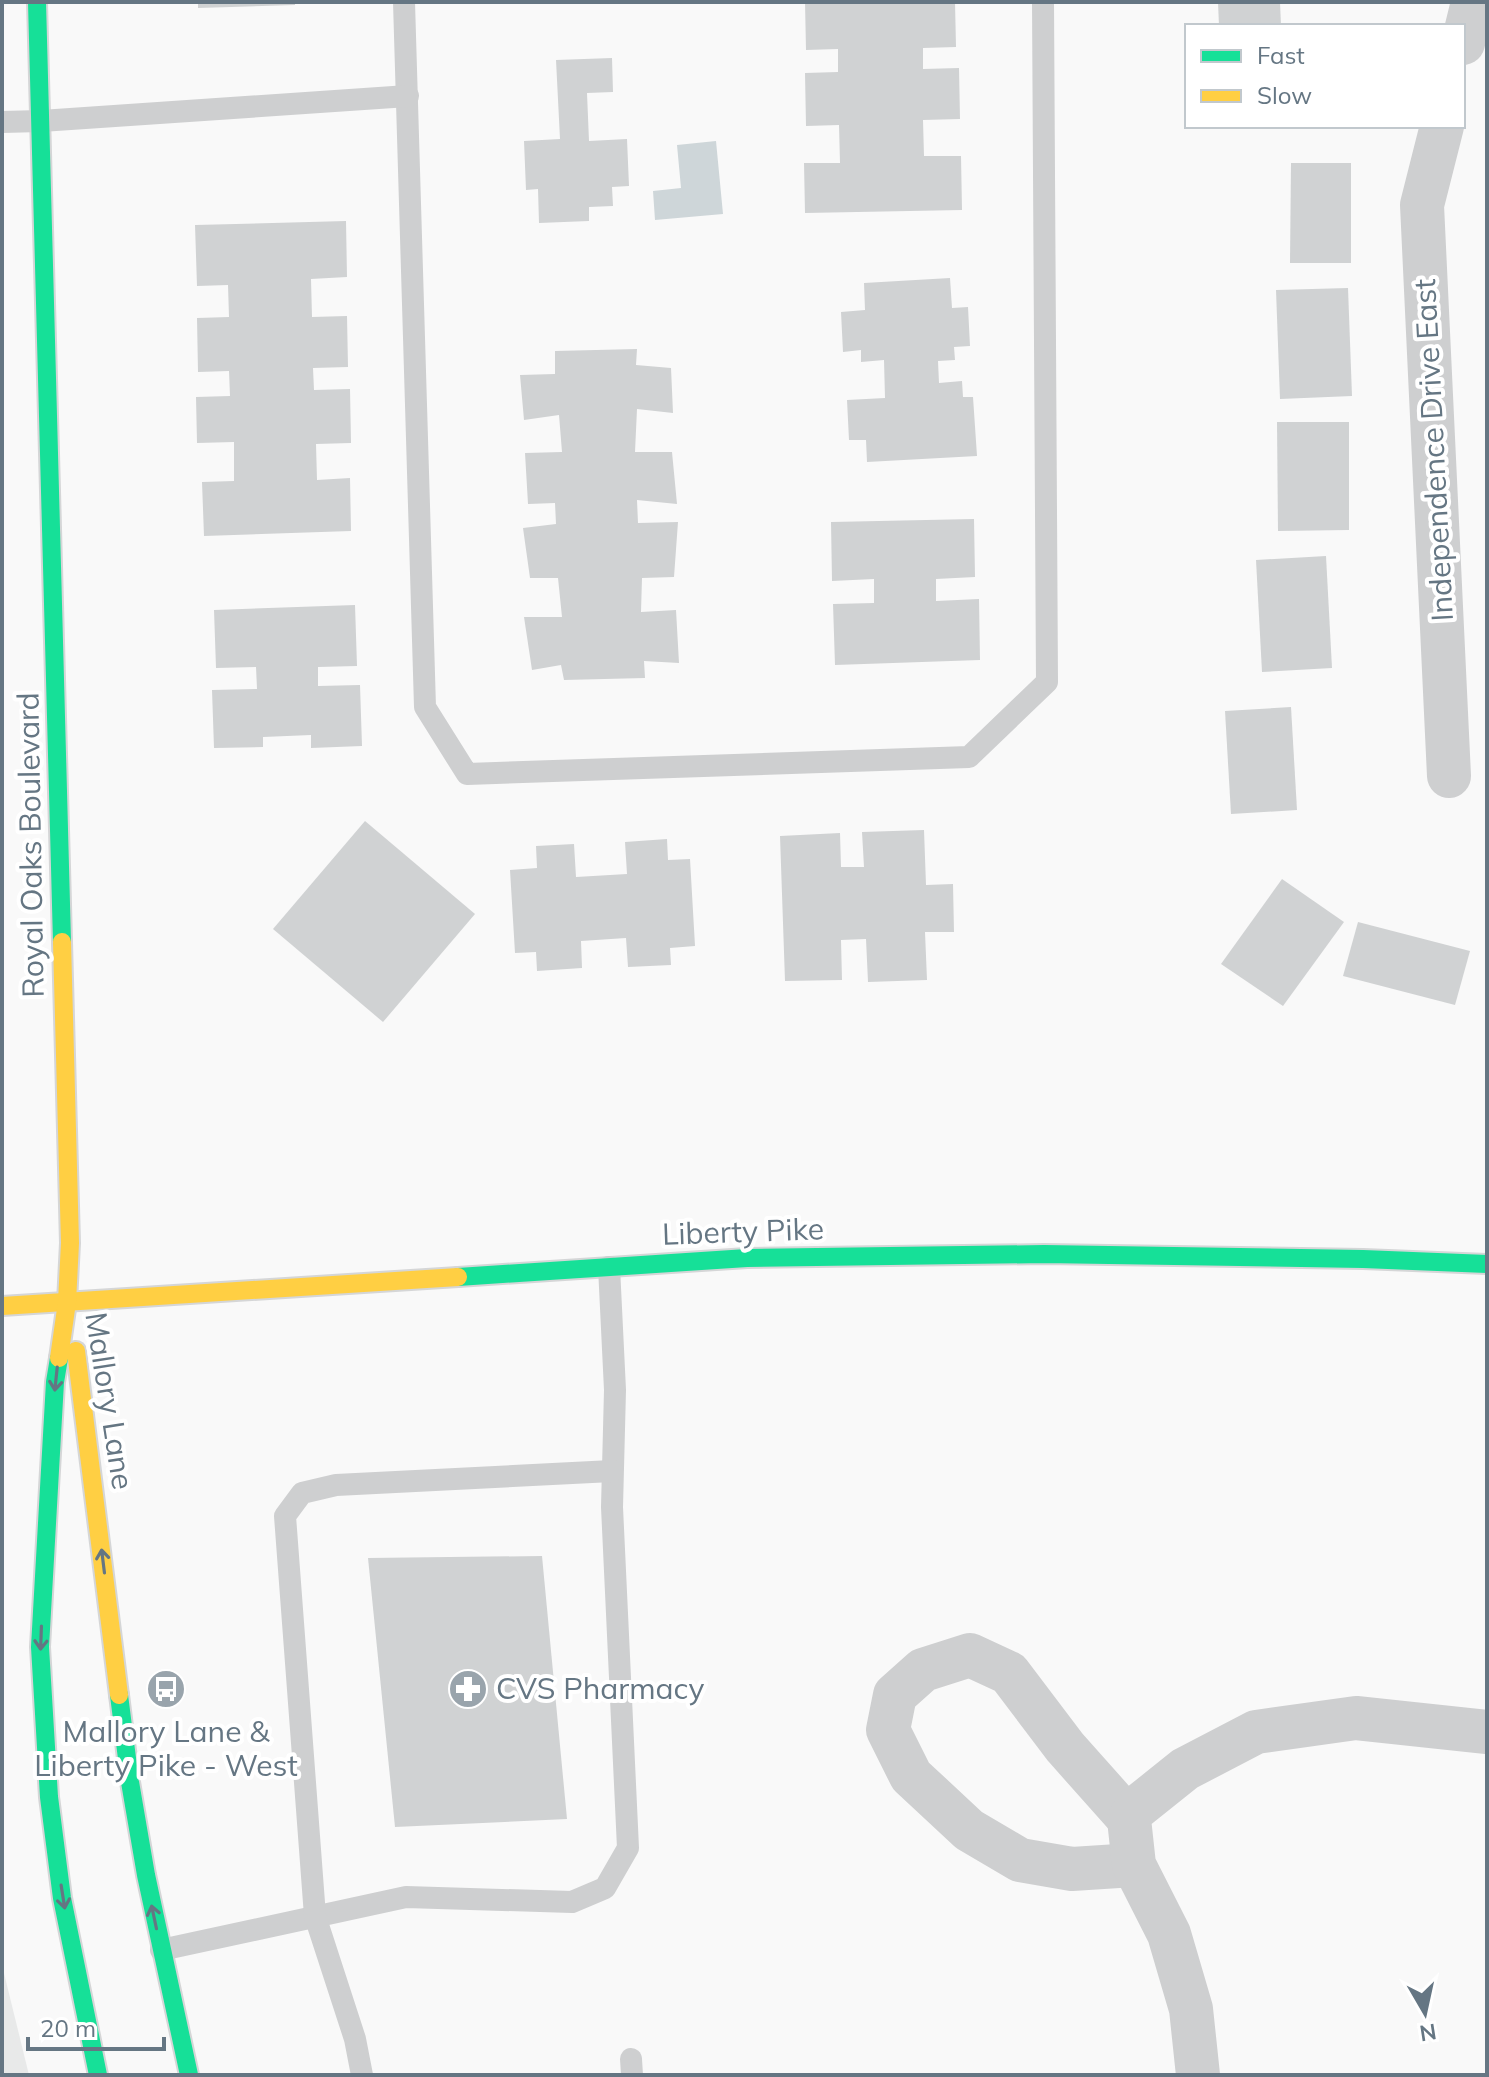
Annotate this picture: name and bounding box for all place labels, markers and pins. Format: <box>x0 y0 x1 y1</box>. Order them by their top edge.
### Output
bus stop icon: Mallory Lane & Liberty Pike - West <box>145 1668 187 1710</box>
pharmacy icon: CVS Pharmacy <box>447 1668 489 1710</box>
place label: CVS Pharmacy <box>496 1669 704 1707</box>
place label: Mallory Lane & Liberty Pike - West <box>34 1712 298 1784</box>

